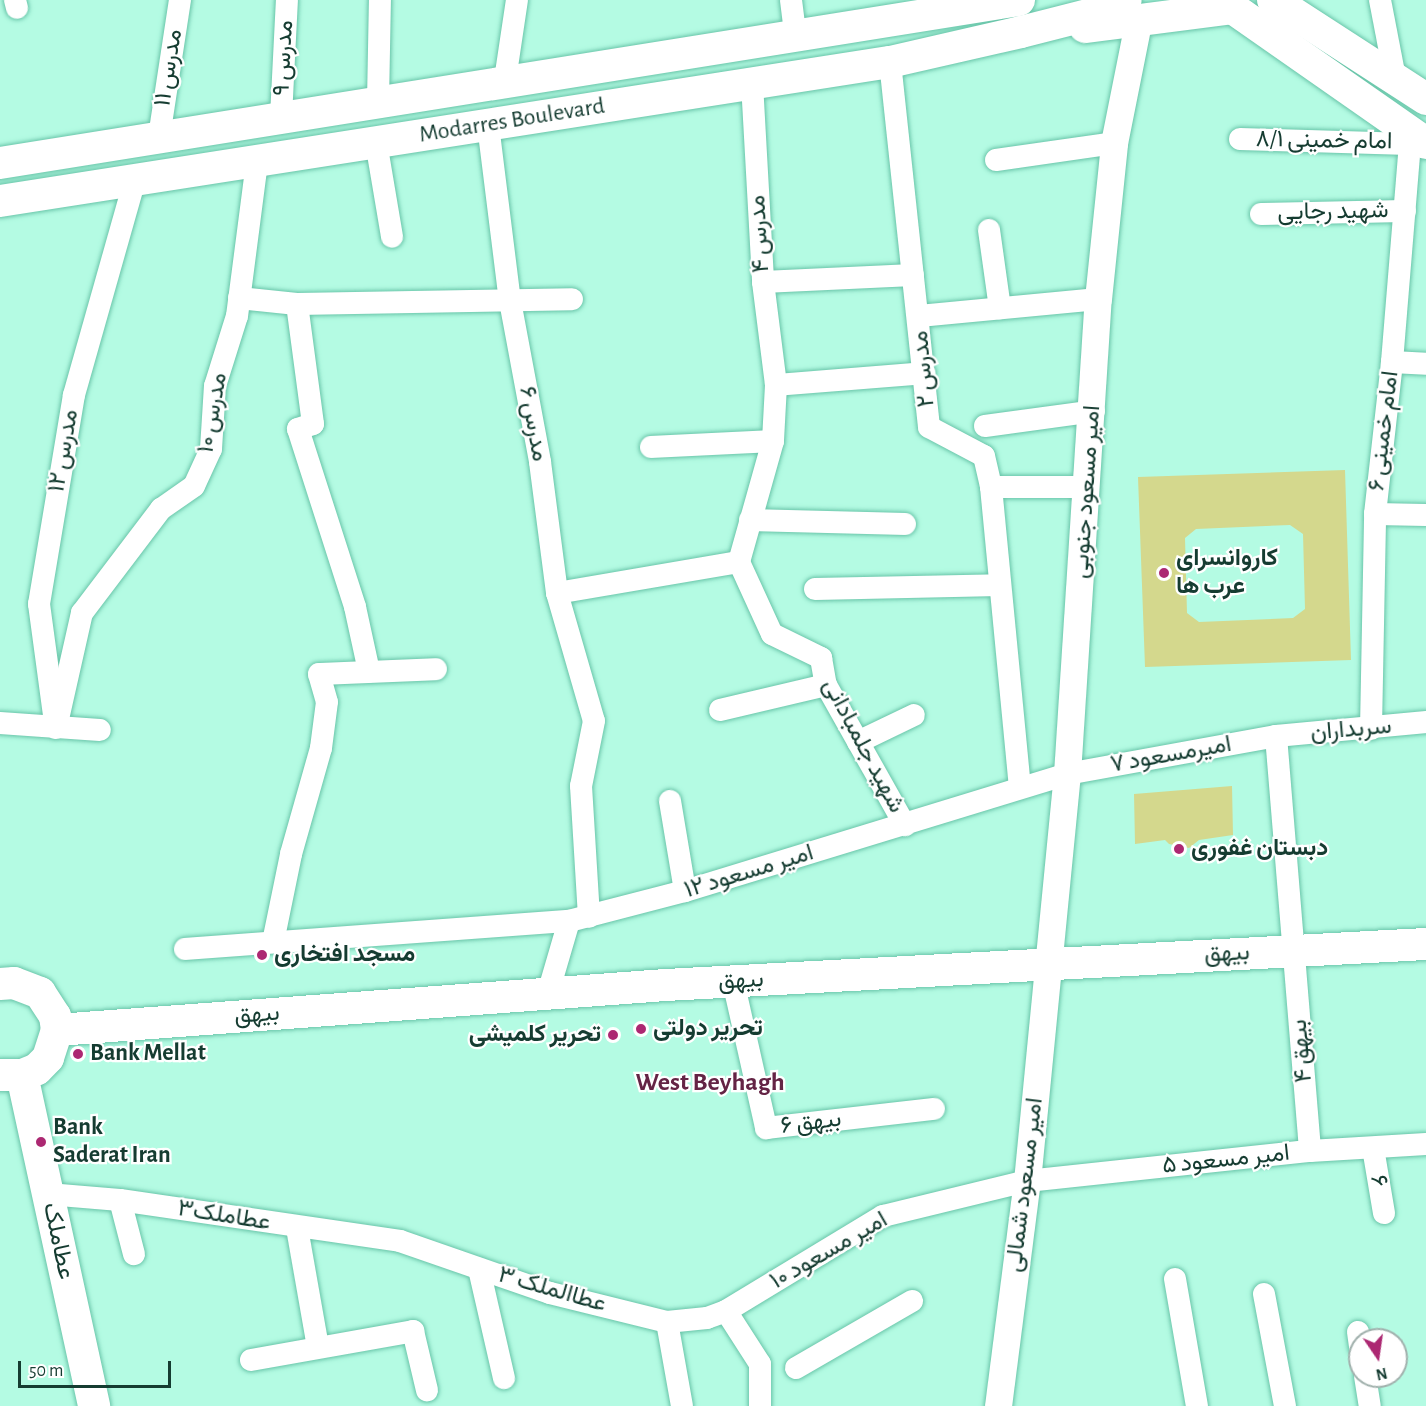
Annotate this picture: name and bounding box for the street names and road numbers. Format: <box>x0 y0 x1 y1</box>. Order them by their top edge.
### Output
street label: مدرس ۹ <box>268 19 300 97</box>
street label: مدرس ۱۱ <box>149 27 189 109</box>
street label: Modarres Boulevard <box>417 92 607 150</box>
street label: امام خمینی ۸/۱ <box>1255 125 1393 157</box>
street label: مدرس ۴ <box>744 194 776 274</box>
street label: شهید رجایی <box>1277 197 1389 227</box>
street label: مدرس ۲ <box>906 330 942 408</box>
street label: امام خمینی ۶ <box>1362 369 1406 493</box>
street label: مدرس ۱۰ <box>192 370 234 456</box>
street label: مدرس ۶ <box>512 384 554 464</box>
street label: امیر مسعود جنوبی <box>1067 404 1107 580</box>
street label: مدرس ۱۲ <box>43 407 85 495</box>
street label: شهید جلمبادانی <box>816 674 910 818</box>
street label: سربداران <box>1309 712 1393 748</box>
street label: امیرمسعود ۷ <box>1108 730 1234 780</box>
street label: امیر مسعود ۱۲ <box>681 839 817 905</box>
street label: بیهق <box>1204 938 1250 970</box>
street label: بیهق <box>718 965 764 997</box>
street label: بیهق <box>233 999 281 1031</box>
street label: بیهق ۴ <box>1285 1018 1319 1084</box>
street label: امیر مسعود شمالی <box>1000 1096 1050 1274</box>
street label: بیهق ۶ <box>779 1105 843 1141</box>
street label: امیر مسعود ۵ <box>1161 1139 1291 1181</box>
street label: ۶ <box>1363 1173 1393 1189</box>
street label: عطاملک۳ <box>175 1194 273 1238</box>
street label: عطاملک <box>36 1200 80 1282</box>
street label: امیر مسعود ۱۰ <box>765 1206 893 1296</box>
street label: عطاالملک ۳ <box>495 1261 609 1319</box>

